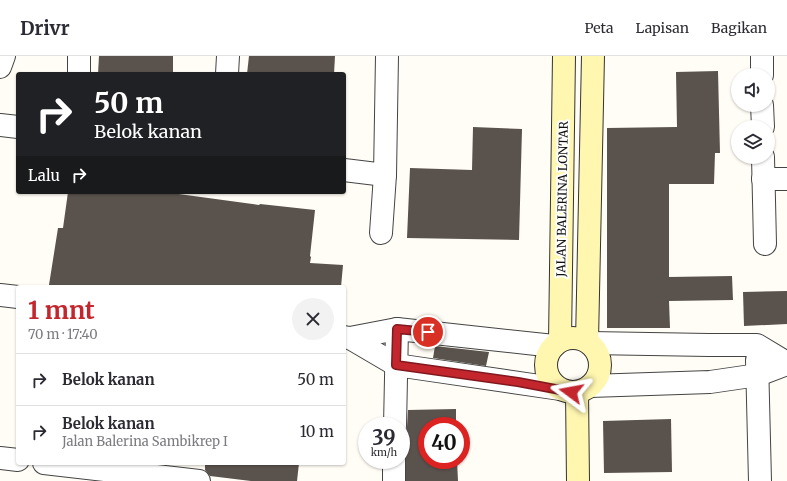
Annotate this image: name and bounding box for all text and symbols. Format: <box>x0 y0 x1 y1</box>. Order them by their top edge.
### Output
text: Drivr <box>20 16 70 40</box>
text: Peta <box>584 19 614 37</box>
text: Lapisan <box>636 19 689 37</box>
text: Bagikan <box>711 19 767 37</box>
map controls <box>731 68 775 164</box>
button: sound <box>731 68 775 112</box>
text: 50 m <box>94 85 163 121</box>
icon: right <box>28 88 80 140</box>
text: Belok kanan <box>94 120 202 143</box>
street label: JALAN BALERINA LONTAR <box>553 120 571 278</box>
button: layers <box>731 120 775 164</box>
icon: right <box>68 164 90 186</box>
text: Lalu <box>28 166 60 185</box>
text: 1 mnt <box>28 295 95 326</box>
button: close <box>292 298 334 340</box>
pin <box>411 315 445 349</box>
icon: arrive <box>417 321 439 343</box>
text: 70 m · 17:40 <box>28 326 98 343</box>
icon: right <box>28 369 50 391</box>
text: Belok kanan <box>62 370 155 389</box>
text: 50 m <box>297 370 334 389</box>
position arrow <box>550 371 592 413</box>
text: Belok kanan <box>62 414 155 433</box>
speed limit sign: 40 <box>418 417 470 469</box>
icon: right <box>28 421 50 443</box>
text: 10 m <box>300 422 334 441</box>
text: 39 <box>372 425 396 450</box>
text: Jalan Balerina Sambikrep I <box>62 433 228 450</box>
text: km/h <box>371 446 397 459</box>

